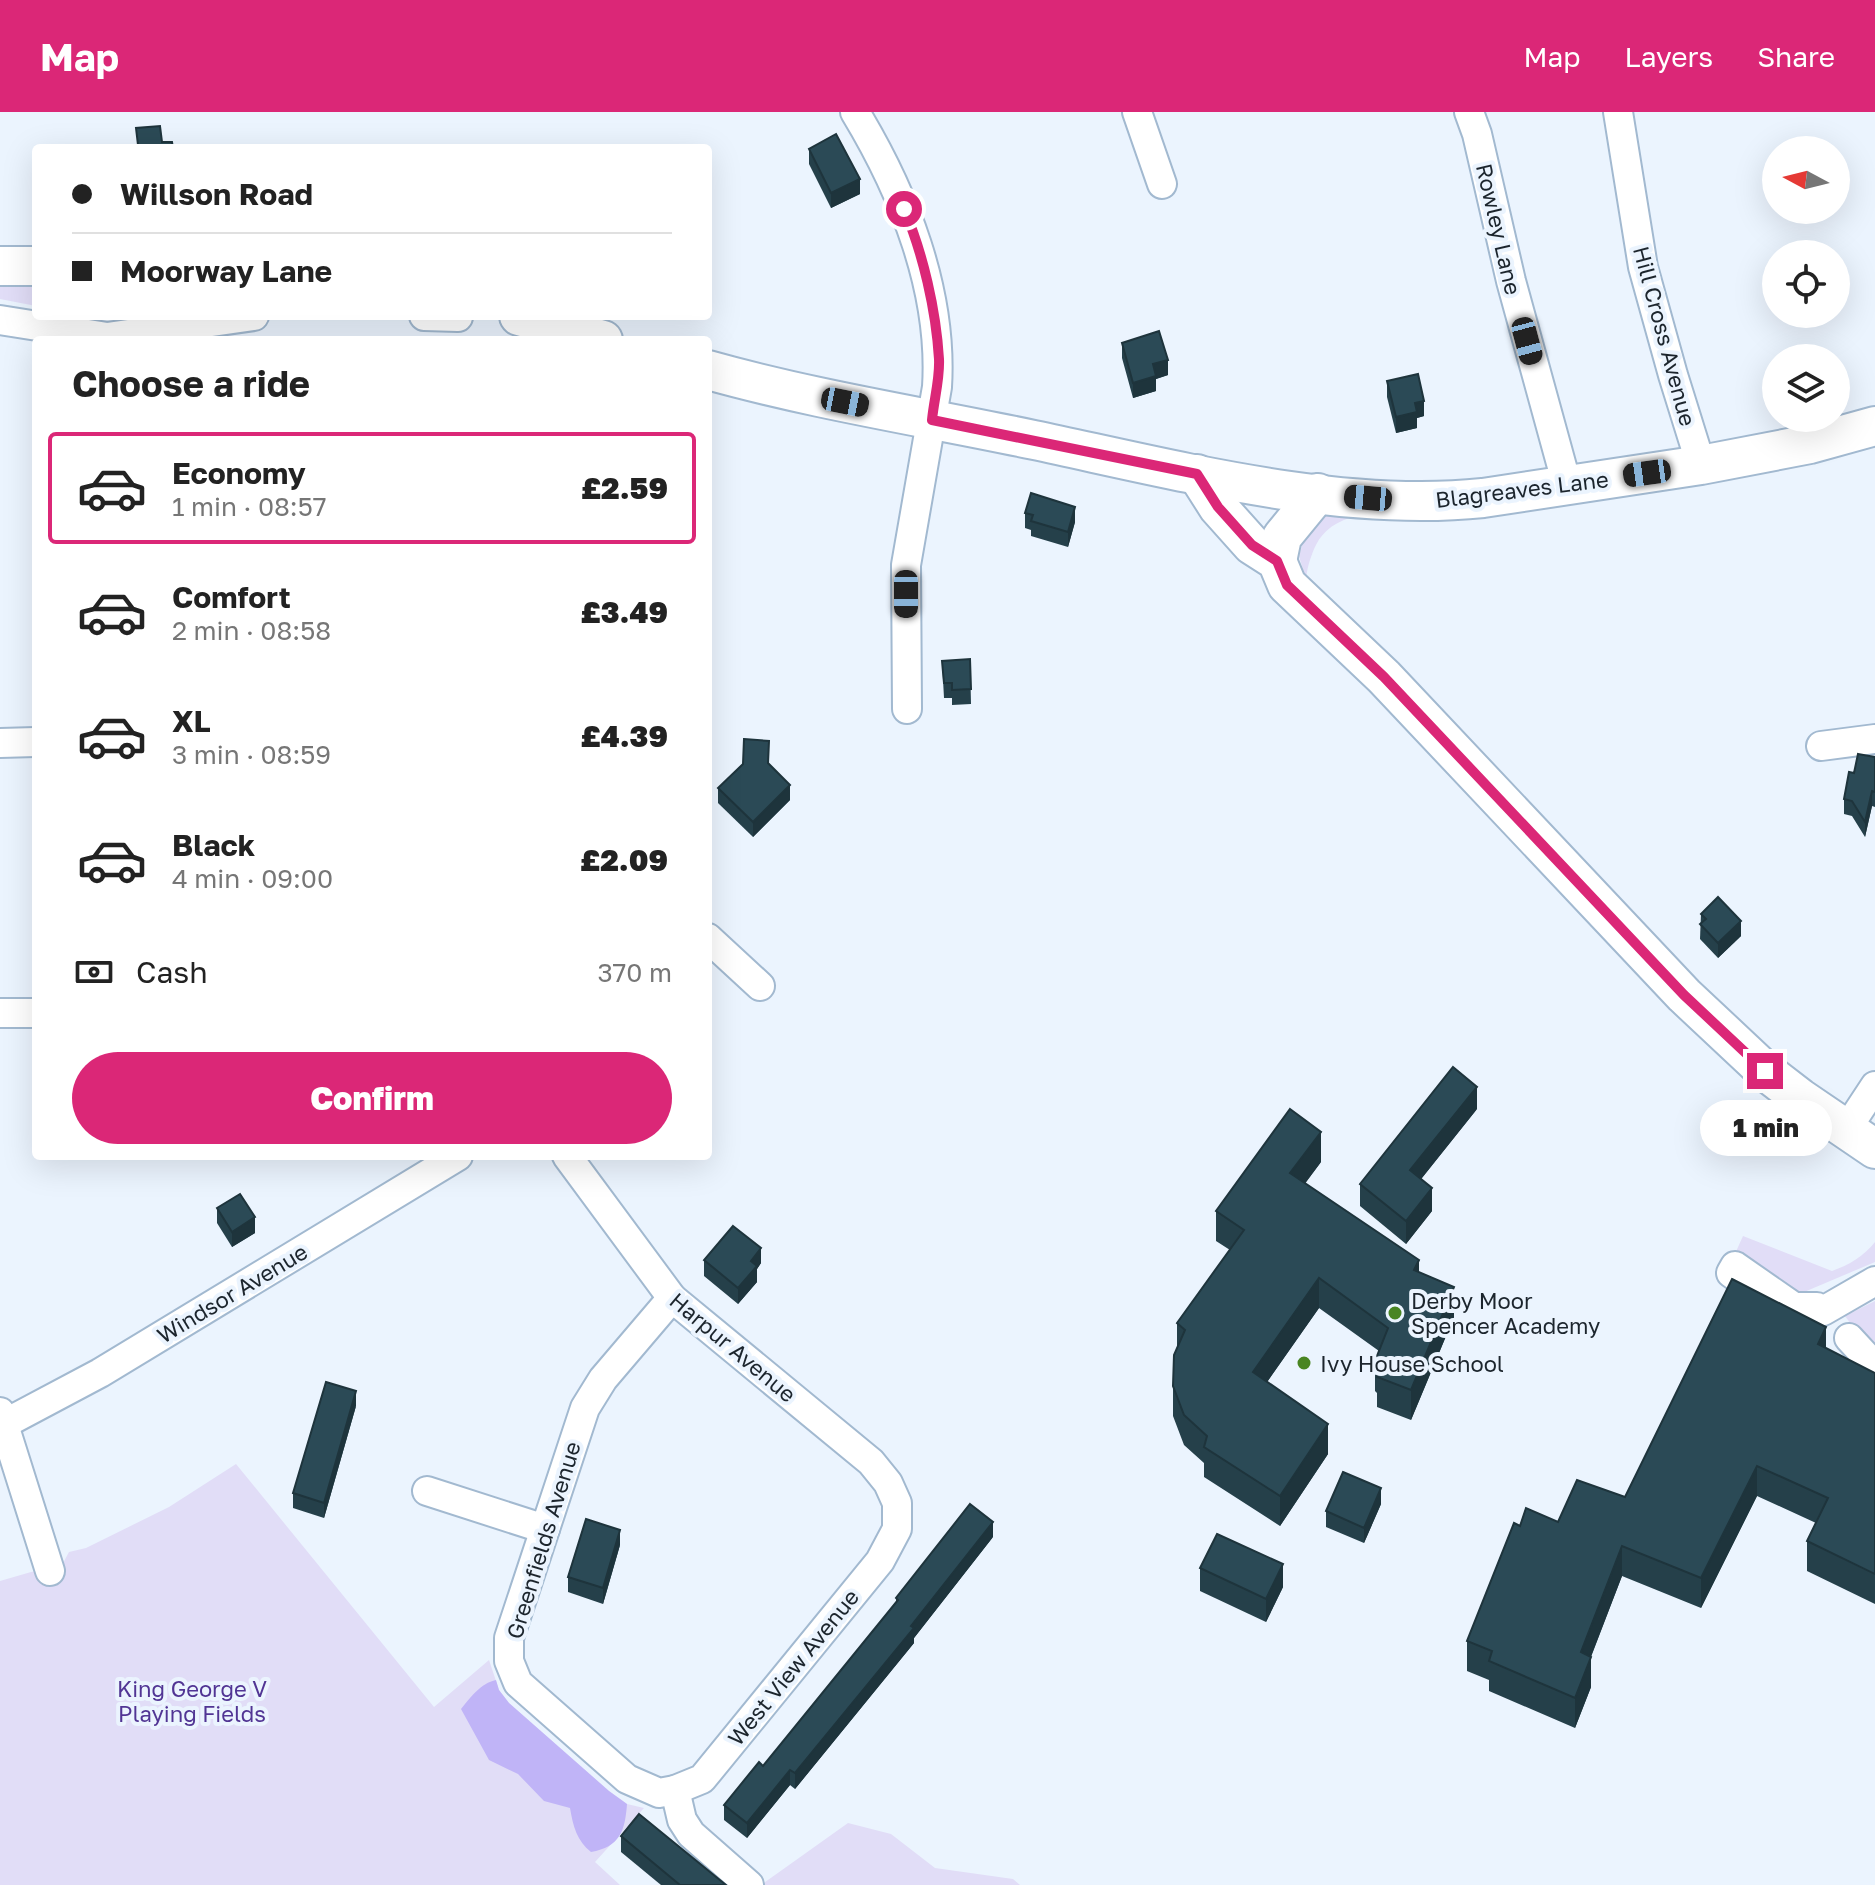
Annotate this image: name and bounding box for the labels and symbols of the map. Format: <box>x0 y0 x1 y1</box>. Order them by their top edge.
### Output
north arrow <box>1762 136 1850 224</box>
street label: Rowley Lane <box>1471 161 1527 297</box>
route start <box>886 191 922 227</box>
street label: Hill Cross Avenue <box>1628 243 1702 429</box>
car <box>1509 315 1545 367</box>
car <box>819 386 871 418</box>
car <box>1622 458 1672 488</box>
street label: Blagreaves Lane <box>1434 465 1610 513</box>
car <box>1343 484 1393 512</box>
car <box>894 570 918 618</box>
route end <box>1747 1053 1783 1089</box>
callout: 1 min <box>1699 1099 1831 1155</box>
street label: Windsor Avenue <box>152 1237 312 1349</box>
street label: Harpur Avenue <box>664 1286 802 1408</box>
place label: Derby Moor Spencer Academy <box>1411 1287 1600 1339</box>
marker: Derby Moor Spencer Academy <box>1386 1304 1404 1322</box>
place label: Ivy House School <box>1320 1350 1504 1377</box>
marker: Ivy House School <box>1295 1354 1313 1372</box>
street label: Greenfields Avenue <box>500 1438 586 1642</box>
street label: West View Avenue <box>722 1583 864 1751</box>
park label: King George V Playing Fields <box>117 1675 267 1727</box>

